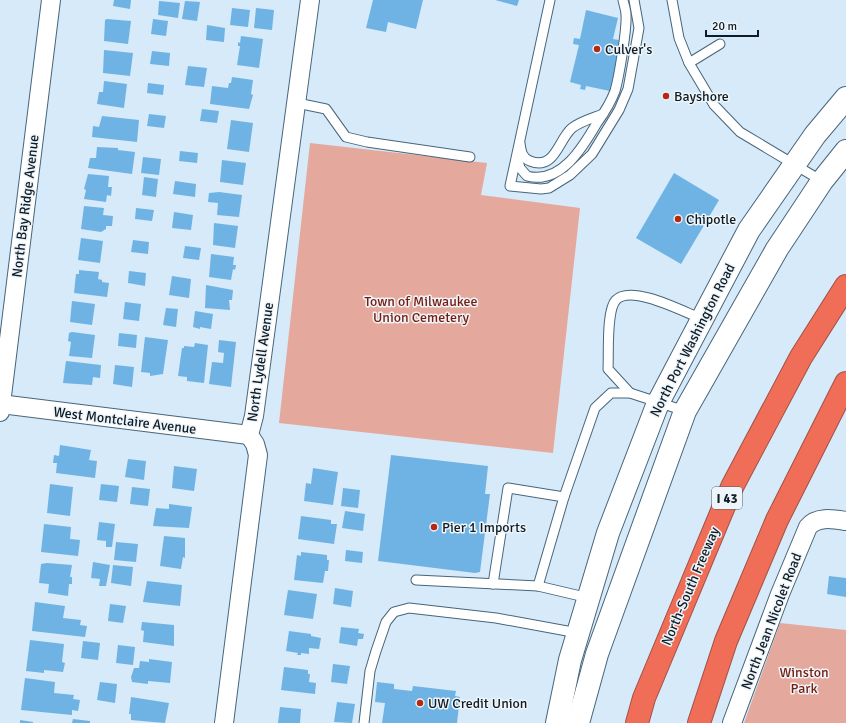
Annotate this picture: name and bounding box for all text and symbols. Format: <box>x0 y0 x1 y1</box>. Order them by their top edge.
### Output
scale bar <box>706 12 758 38</box>
text: 20 m <box>712 19 737 34</box>
place label: Culver's <box>605 41 652 58</box>
marker: Culver's <box>592 44 602 54</box>
place label: Bayshore <box>674 88 729 105</box>
marker: Bayshore <box>661 91 671 101</box>
street label: North Bay Ridge Avenue <box>8 134 43 278</box>
place label: Chipotle <box>686 211 736 228</box>
marker: Chipotle <box>673 214 683 224</box>
street label: North Port Washington Road <box>646 261 739 420</box>
park label: Town of Milwaukee Union Cemetery <box>364 293 478 326</box>
street label: North Lydell Avenue <box>244 301 277 423</box>
street label: West Montclaire Avenue <box>53 403 197 438</box>
road number: I 43 <box>712 487 742 509</box>
place label: Pier 1 Imports <box>442 519 526 536</box>
marker: Pier 1 Imports <box>429 522 439 532</box>
street label: North-South Freeway <box>658 524 723 648</box>
street label: North Jean Nicolet Road <box>738 550 805 692</box>
park label: Winston Park <box>779 664 829 697</box>
place label: UW Credit Union <box>428 695 528 712</box>
marker: UW Credit Union <box>415 698 425 708</box>

